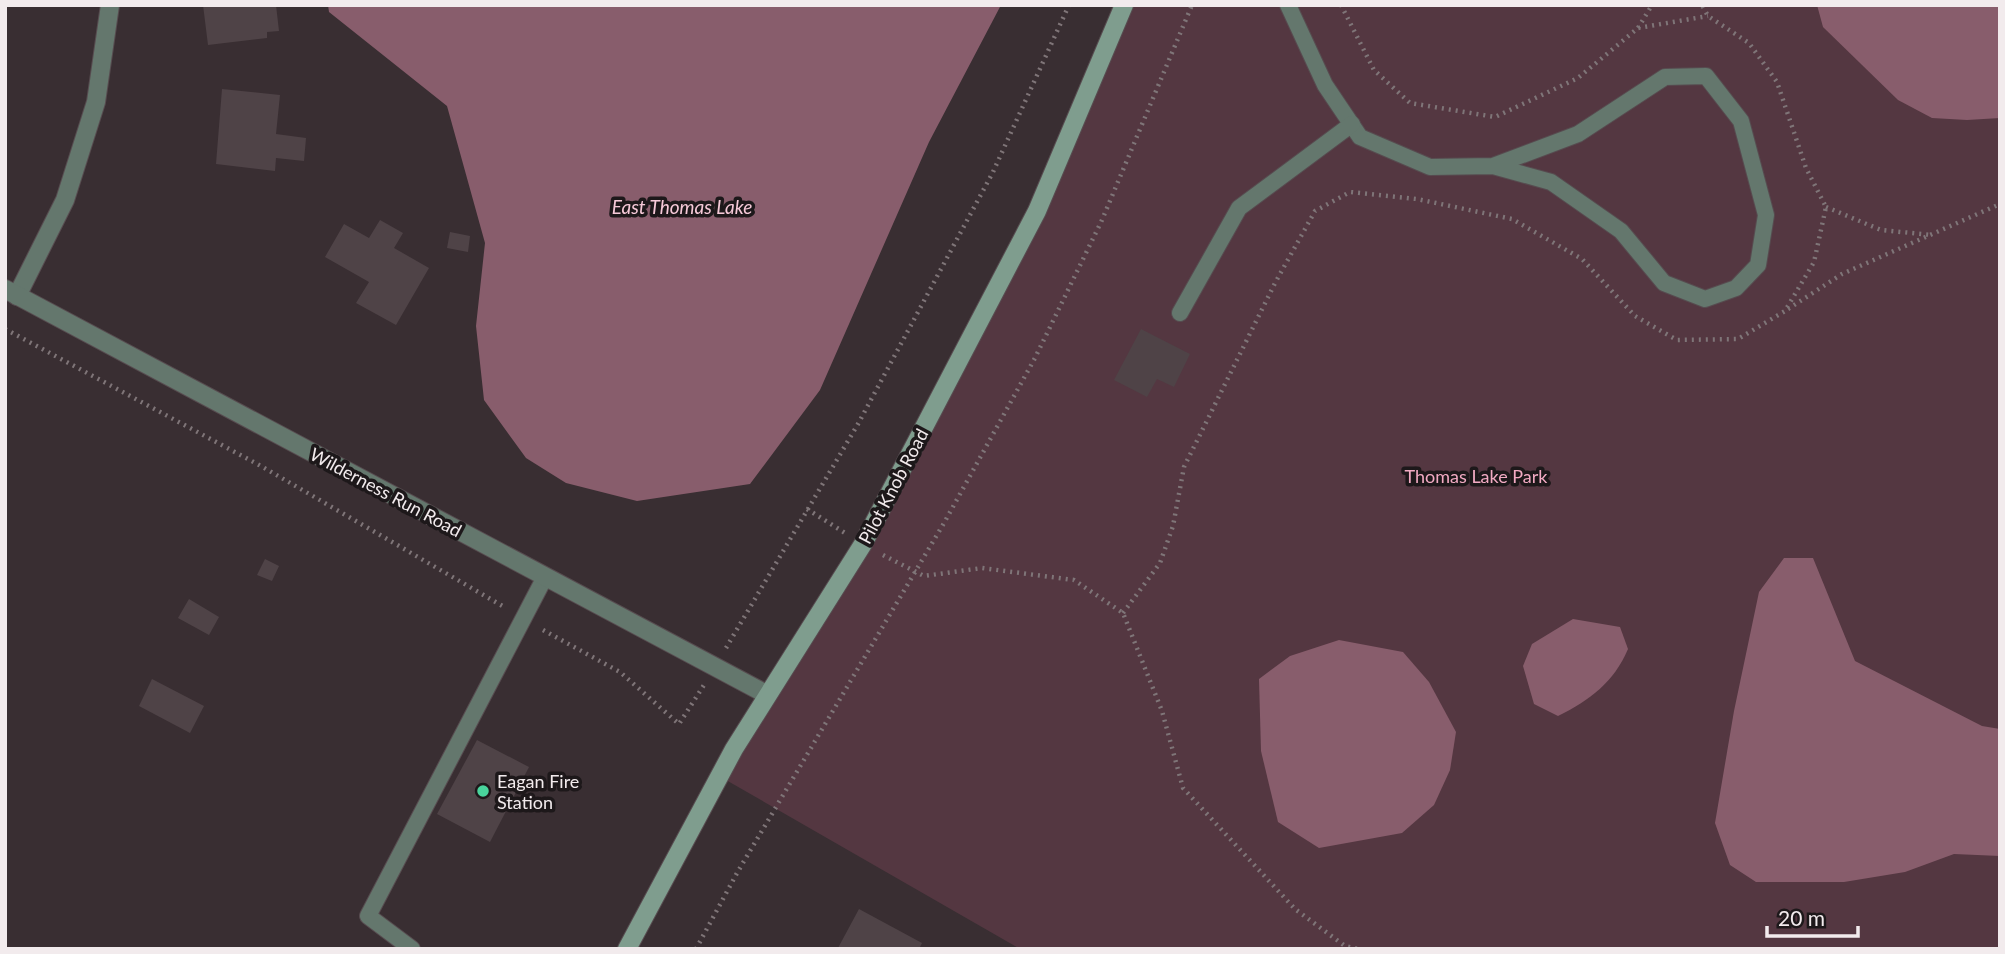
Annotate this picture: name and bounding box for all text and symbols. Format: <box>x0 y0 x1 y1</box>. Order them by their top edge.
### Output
water label: East Thomas Lake <box>612 195 752 218</box>
street label: Pilot Knob Road <box>853 425 933 547</box>
street label: Wilderness Run Road <box>306 443 466 541</box>
park label: Thomas Lake Park <box>1405 465 1548 487</box>
place label: Eagan Fire Station <box>497 770 579 813</box>
marker: Eagan Fire Station <box>475 783 491 799</box>
scale bar <box>1767 894 1858 938</box>
text: 20 m <box>1778 905 1825 930</box>

